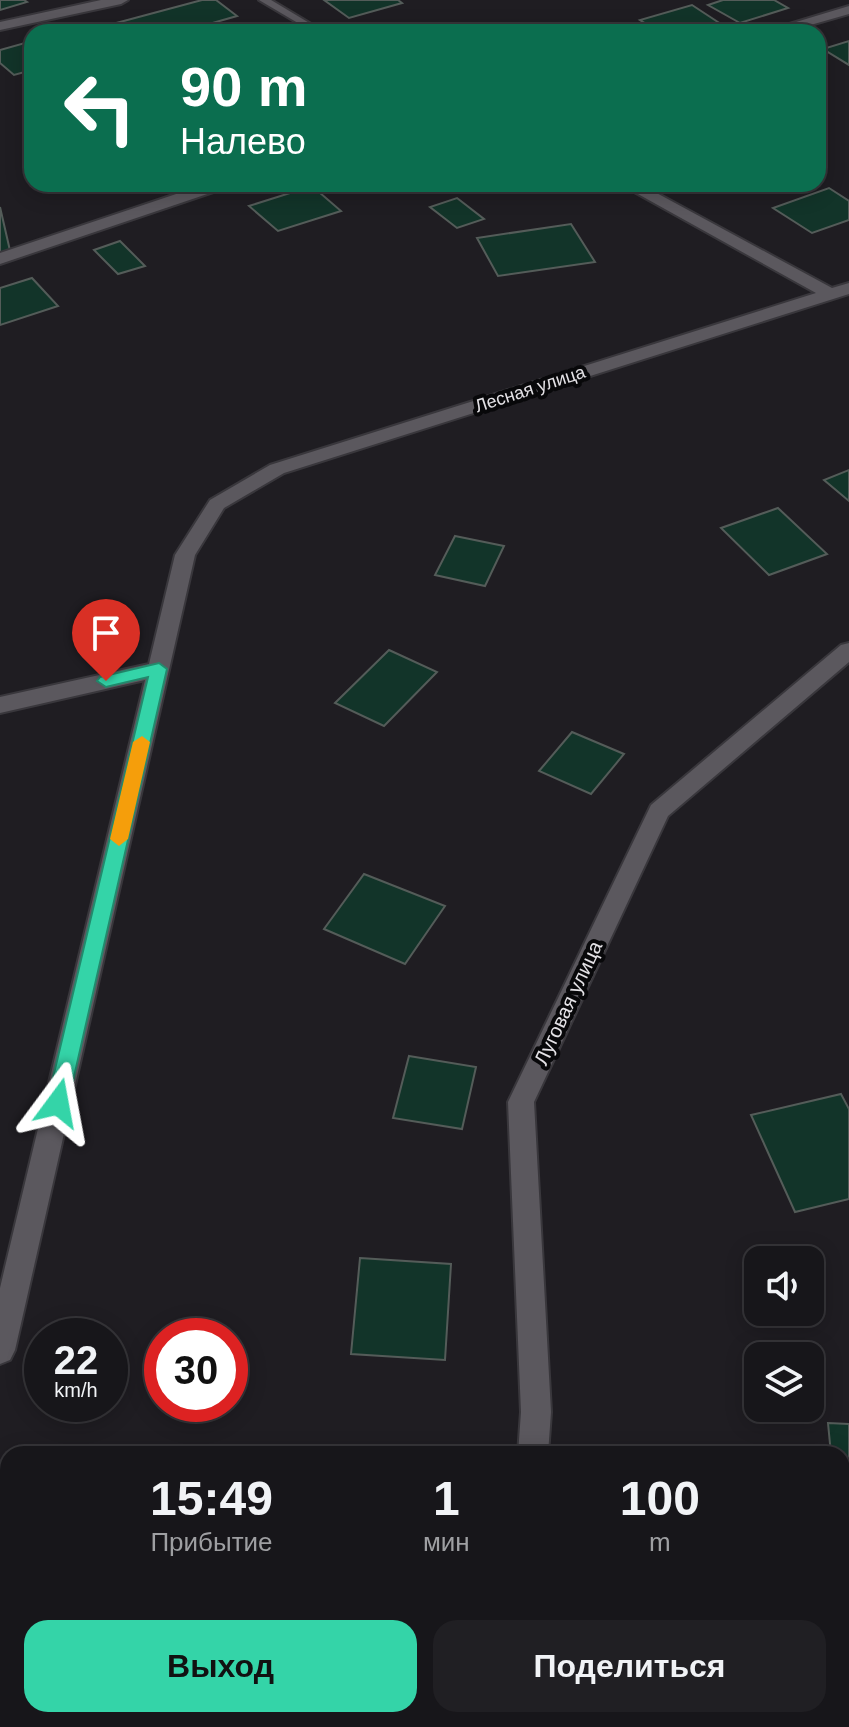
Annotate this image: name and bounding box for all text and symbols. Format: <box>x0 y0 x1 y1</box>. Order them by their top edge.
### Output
text: 90 m <box>180 55 308 118</box>
icon: left <box>48 56 152 160</box>
text: Налево <box>180 121 306 162</box>
street label: Лесная улица <box>472 361 589 416</box>
pin <box>72 599 140 681</box>
icon: arrive <box>84 611 128 655</box>
street label: Луговая улица <box>530 937 607 1068</box>
position arrow <box>16 1061 100 1145</box>
map controls <box>744 1246 824 1422</box>
button: sound <box>744 1246 824 1326</box>
speed limit sign: 30 <box>144 1318 248 1422</box>
text: 22 <box>54 1338 98 1382</box>
button: layers <box>744 1342 824 1422</box>
text: km/h <box>54 1379 98 1401</box>
text: 15:49 <box>150 1472 273 1525</box>
text: 1 <box>433 1472 460 1525</box>
text: 100 <box>620 1472 700 1525</box>
text: Прибытие <box>150 1527 273 1557</box>
text: мин <box>423 1527 470 1557</box>
text: m <box>649 1527 671 1557</box>
button: Выход <box>24 1620 417 1712</box>
button: Поделиться <box>433 1620 826 1712</box>

